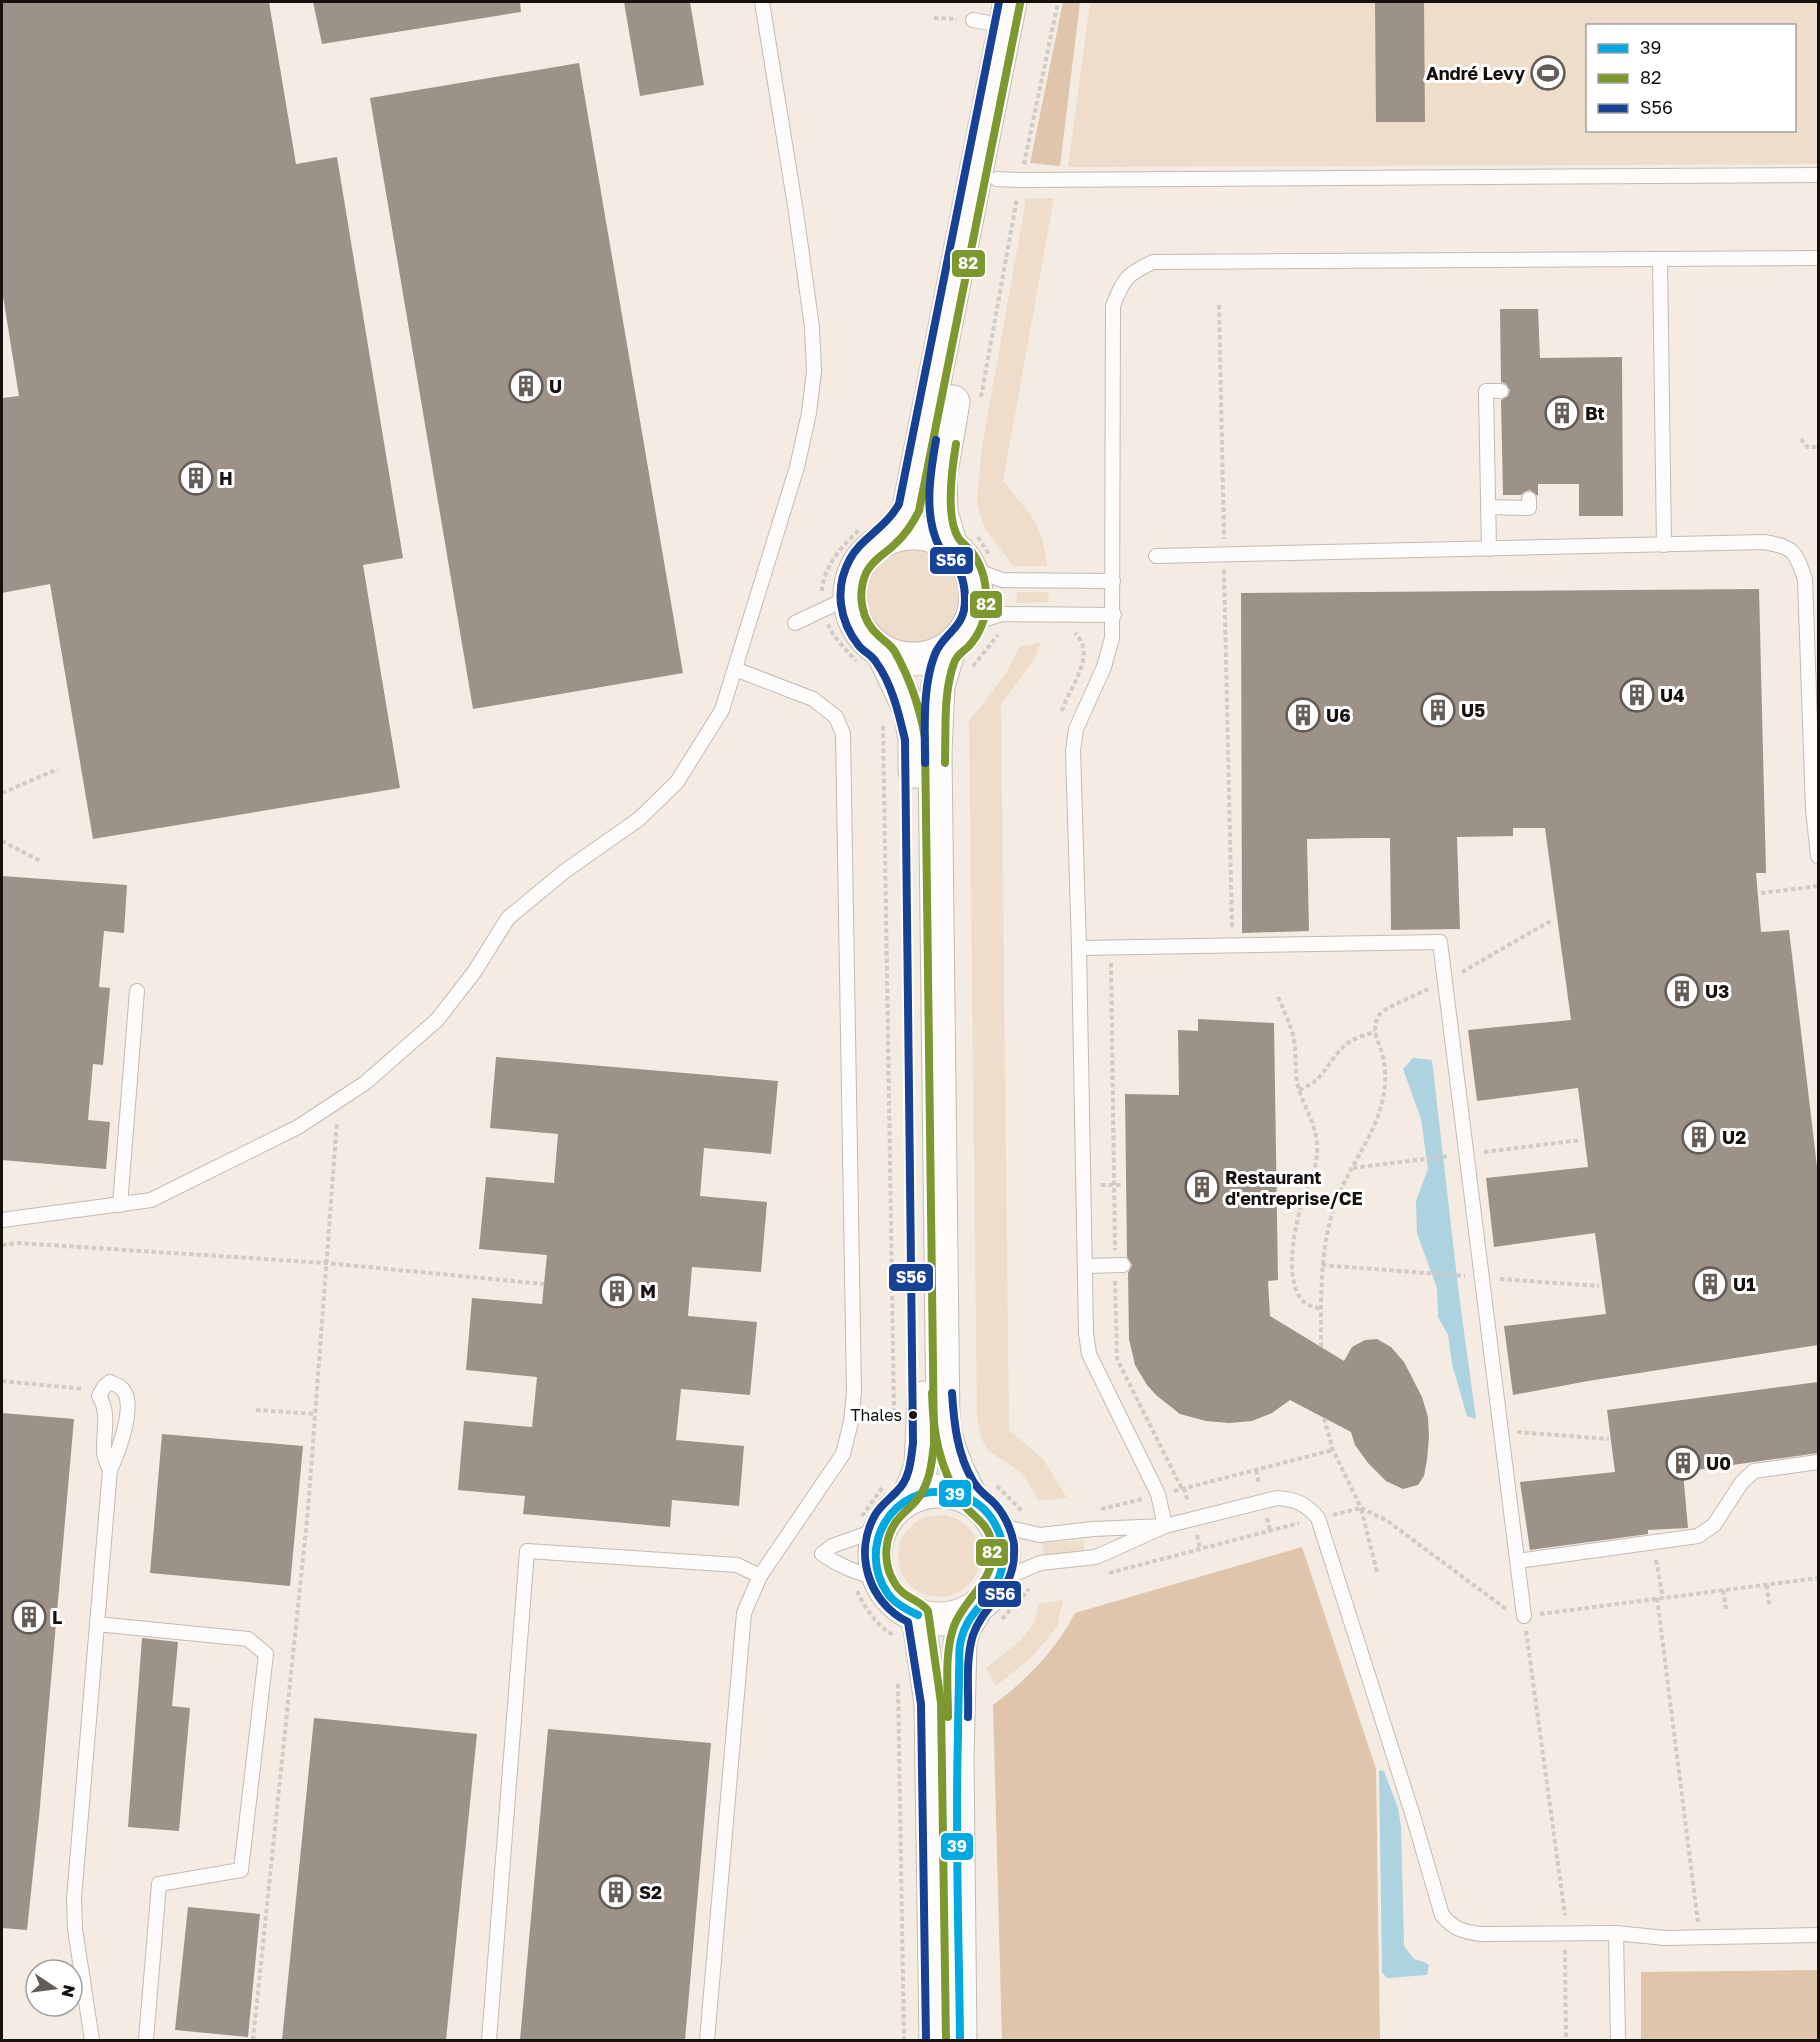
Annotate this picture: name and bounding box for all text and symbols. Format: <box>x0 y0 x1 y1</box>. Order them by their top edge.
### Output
legend <box>1586 24 1796 132</box>
text: 39 <box>1640 36 1661 58</box>
sports icon: André Levy <box>1530 55 1566 91</box>
place label: André Levy <box>1426 62 1525 84</box>
text: 82 <box>1640 66 1661 88</box>
text: S56 <box>1640 96 1673 118</box>
line badge: 82 <box>951 249 986 278</box>
text: 82 <box>958 253 978 273</box>
building icon: U <box>508 368 544 404</box>
place label: U <box>549 375 562 397</box>
building icon: Bt <box>1544 395 1580 431</box>
place label: Bt <box>1585 402 1605 424</box>
building icon: H <box>178 460 214 496</box>
place label: H <box>219 467 233 489</box>
line badge: S56 <box>929 546 974 575</box>
text: S56 <box>936 550 966 570</box>
line badge: 82 <box>969 590 1003 619</box>
text: 82 <box>976 594 996 614</box>
building icon: U4 <box>1619 677 1655 713</box>
place label: U4 <box>1660 684 1684 706</box>
building icon: U5 <box>1420 692 1456 728</box>
building icon: U6 <box>1285 697 1321 733</box>
place label: U5 <box>1461 699 1485 721</box>
place label: U6 <box>1326 704 1351 726</box>
building icon: U3 <box>1664 973 1700 1009</box>
place label: U3 <box>1705 980 1729 1002</box>
building icon: U2 <box>1681 1119 1717 1155</box>
place label: U2 <box>1722 1126 1746 1148</box>
place label: Restaurant d'entreprise/CE <box>1225 1166 1363 1209</box>
building icon: Restaurant d'entreprise/CE <box>1184 1169 1220 1205</box>
line badge: S56 <box>888 1263 934 1292</box>
building icon: U1 <box>1692 1266 1728 1302</box>
text: S56 <box>896 1267 926 1287</box>
building icon: M <box>599 1273 635 1309</box>
place label: U1 <box>1733 1273 1755 1295</box>
place label: M <box>640 1280 656 1302</box>
place label: Thales <box>850 1405 902 1425</box>
marker: Thales <box>907 1409 919 1421</box>
building icon: U0 <box>1665 1445 1701 1481</box>
place label: U0 <box>1706 1452 1731 1474</box>
line badge: 39 <box>938 1479 972 1508</box>
text: 39 <box>945 1484 965 1504</box>
line badge: 82 <box>975 1538 1009 1567</box>
text: 82 <box>982 1542 1002 1562</box>
line badge: S56 <box>977 1580 1022 1608</box>
text: S56 <box>985 1584 1015 1604</box>
building icon: L <box>11 1599 47 1635</box>
place label: L <box>52 1606 62 1628</box>
line badge: 39 <box>940 1832 974 1861</box>
text: 39 <box>947 1836 967 1856</box>
building icon: S2 <box>598 1874 634 1910</box>
place label: S2 <box>639 1881 662 1903</box>
north arrow <box>24 1958 84 2018</box>
text: N <box>58 1983 80 2000</box>

